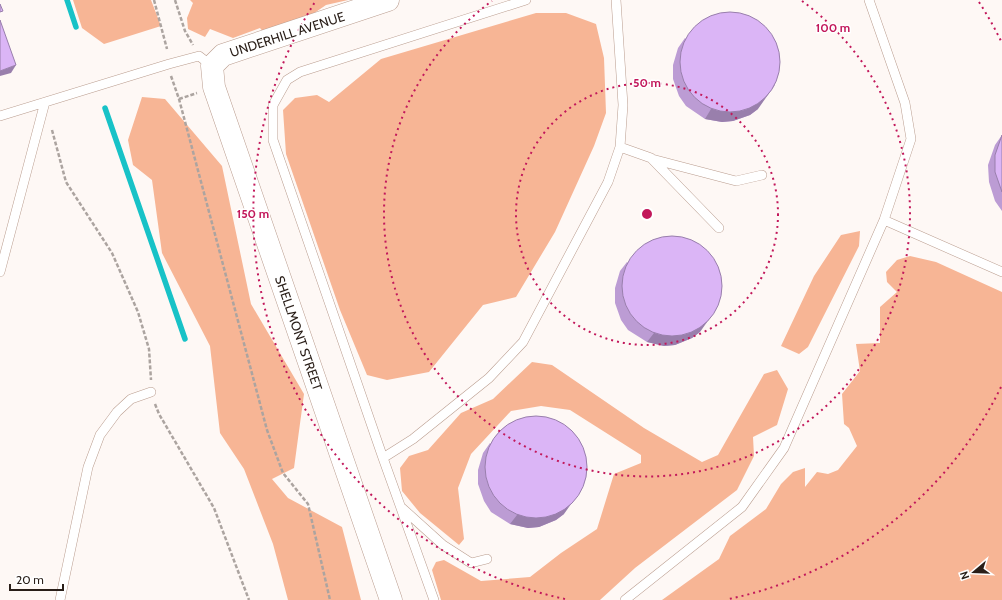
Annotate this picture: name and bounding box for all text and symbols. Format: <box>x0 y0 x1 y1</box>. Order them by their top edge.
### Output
street label: UNDERHILL AVENUE <box>228 8 346 60</box>
text: 100 m <box>816 20 850 35</box>
text: 50 m <box>633 75 661 90</box>
text: 150 m <box>237 206 269 221</box>
centre of rings <box>640 207 654 221</box>
street label: SHELLMONT STREET <box>272 274 326 392</box>
north arrow <box>954 552 994 592</box>
scale bar <box>10 566 63 592</box>
text: N <box>957 569 972 581</box>
text: 20 m <box>16 572 44 587</box>

